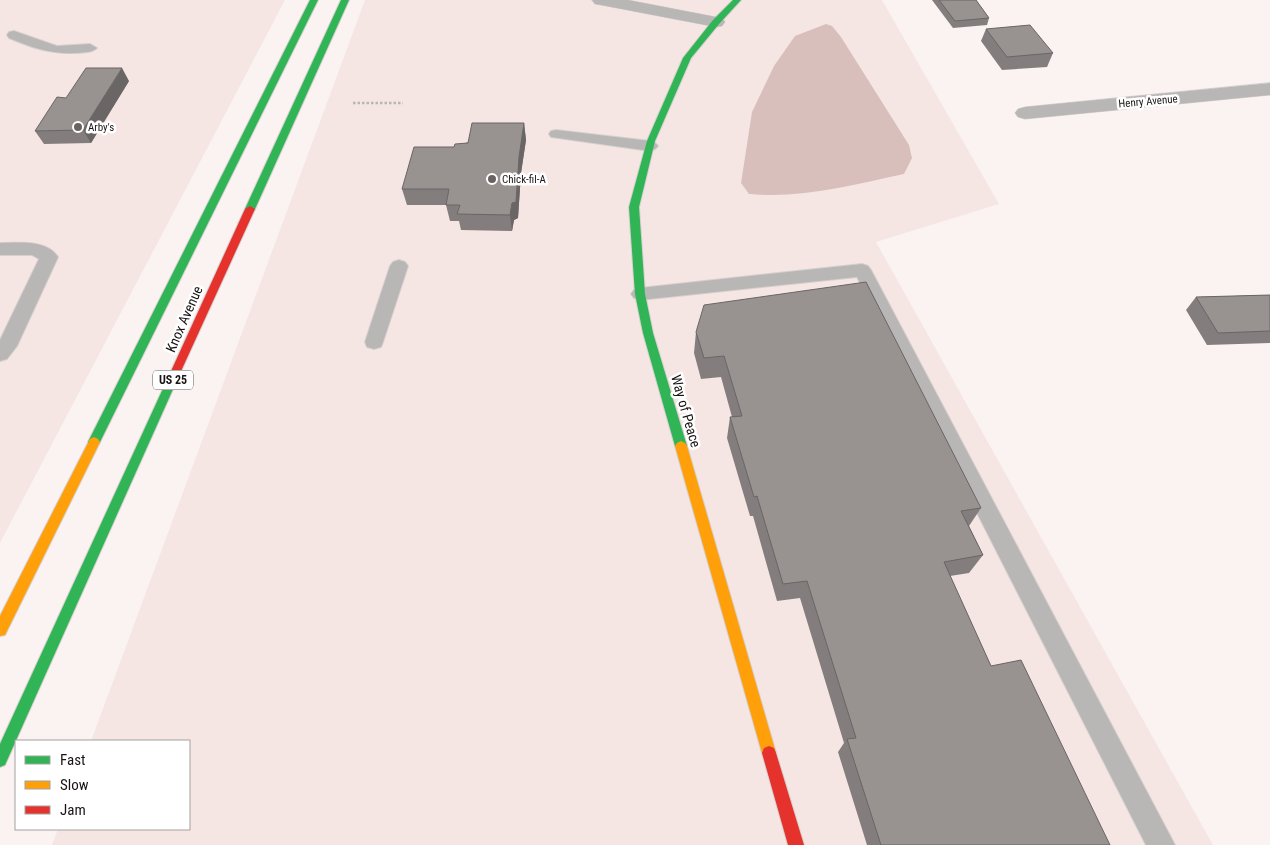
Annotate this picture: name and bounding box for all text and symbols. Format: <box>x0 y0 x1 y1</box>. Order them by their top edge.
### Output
street label: Henry Avenue <box>1118 92 1178 111</box>
marker: Arby's <box>72 121 84 133</box>
place label: Arby's <box>88 121 114 134</box>
marker: Chick-fil-A <box>486 173 498 185</box>
place label: Chick-fil-A <box>502 173 546 186</box>
street label: Knox Avenue <box>162 283 206 355</box>
road number: US 25 <box>153 370 193 390</box>
street label: Way of Peace <box>668 373 704 450</box>
legend <box>15 740 190 830</box>
text: Fast <box>60 751 85 769</box>
text: Slow <box>60 776 89 794</box>
text: Jam <box>60 801 86 819</box>

